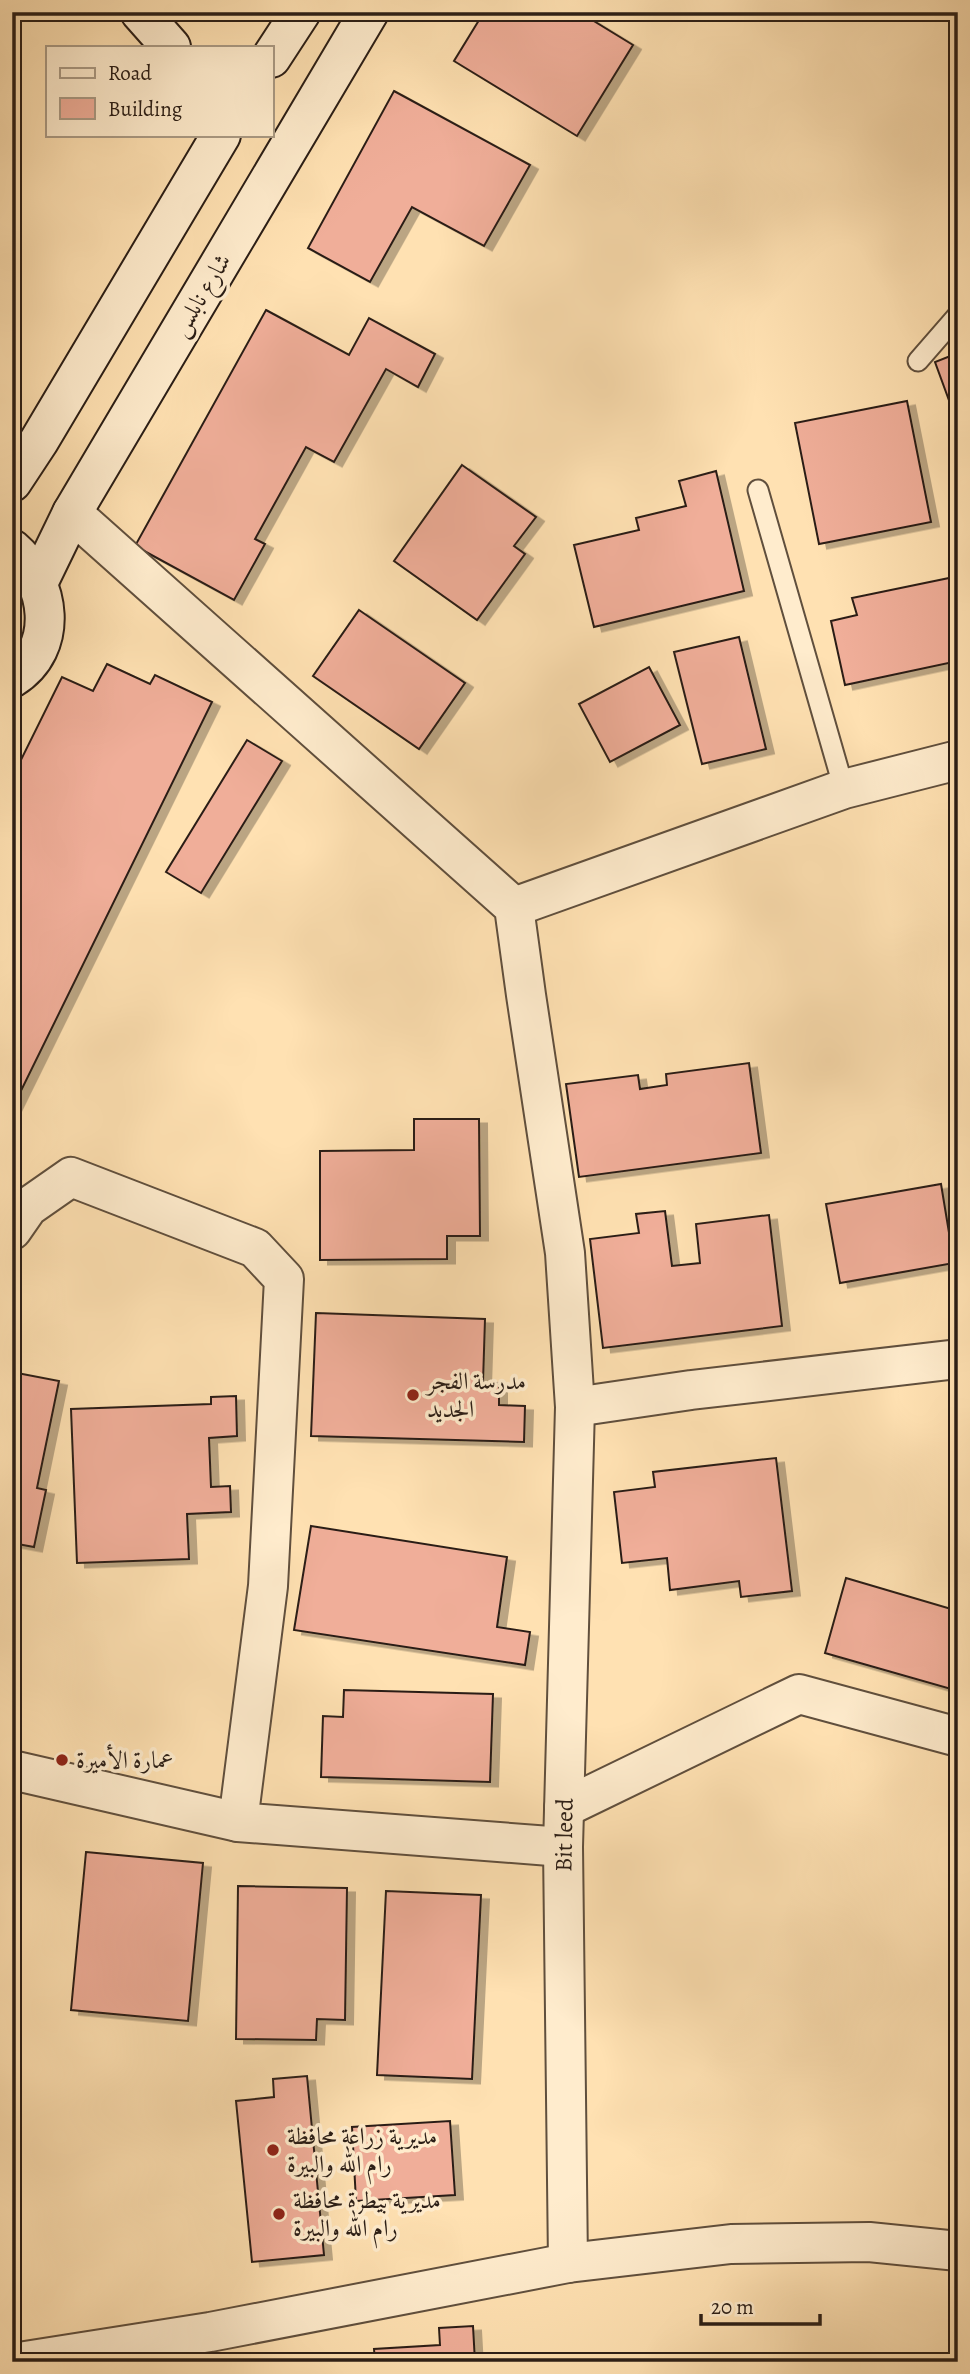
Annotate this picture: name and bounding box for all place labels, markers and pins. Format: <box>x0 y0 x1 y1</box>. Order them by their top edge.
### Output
place label: مدرسة الفجر الجديد <box>424 1365 526 1425</box>
marker: مدرسة الفجر الجديد <box>405 1387 421 1403</box>
place label: عمارة الأميرة <box>76 1744 174 1776</box>
marker: عمارة الأميرة <box>54 1752 70 1768</box>
place label: مديرية زراعة محافظة رام الله والبيرة <box>287 2120 437 2185</box>
marker: مديرية زراعة محافظة رام الله والبيرة <box>265 2142 281 2158</box>
place label: مديرية بيطرة محافظة رام الله والبيرة <box>293 2184 441 2249</box>
marker: مديرية بيطرة محافظة رام الله والبيرة <box>271 2206 287 2222</box>

